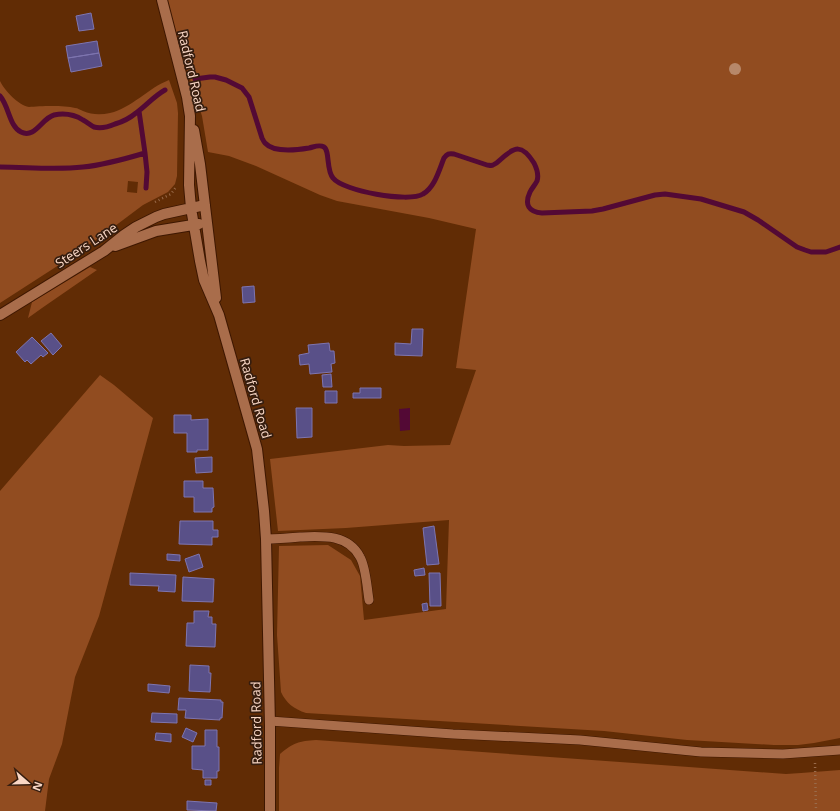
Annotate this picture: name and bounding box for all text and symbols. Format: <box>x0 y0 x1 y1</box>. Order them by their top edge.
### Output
street label: Radford Road <box>174 29 210 113</box>
street label: Steers Lane <box>52 218 120 272</box>
street label: Radford Road <box>236 356 276 440</box>
street label: Radford Road <box>246 681 266 765</box>
north arrow <box>8 763 48 803</box>
text: N <box>29 780 46 793</box>

